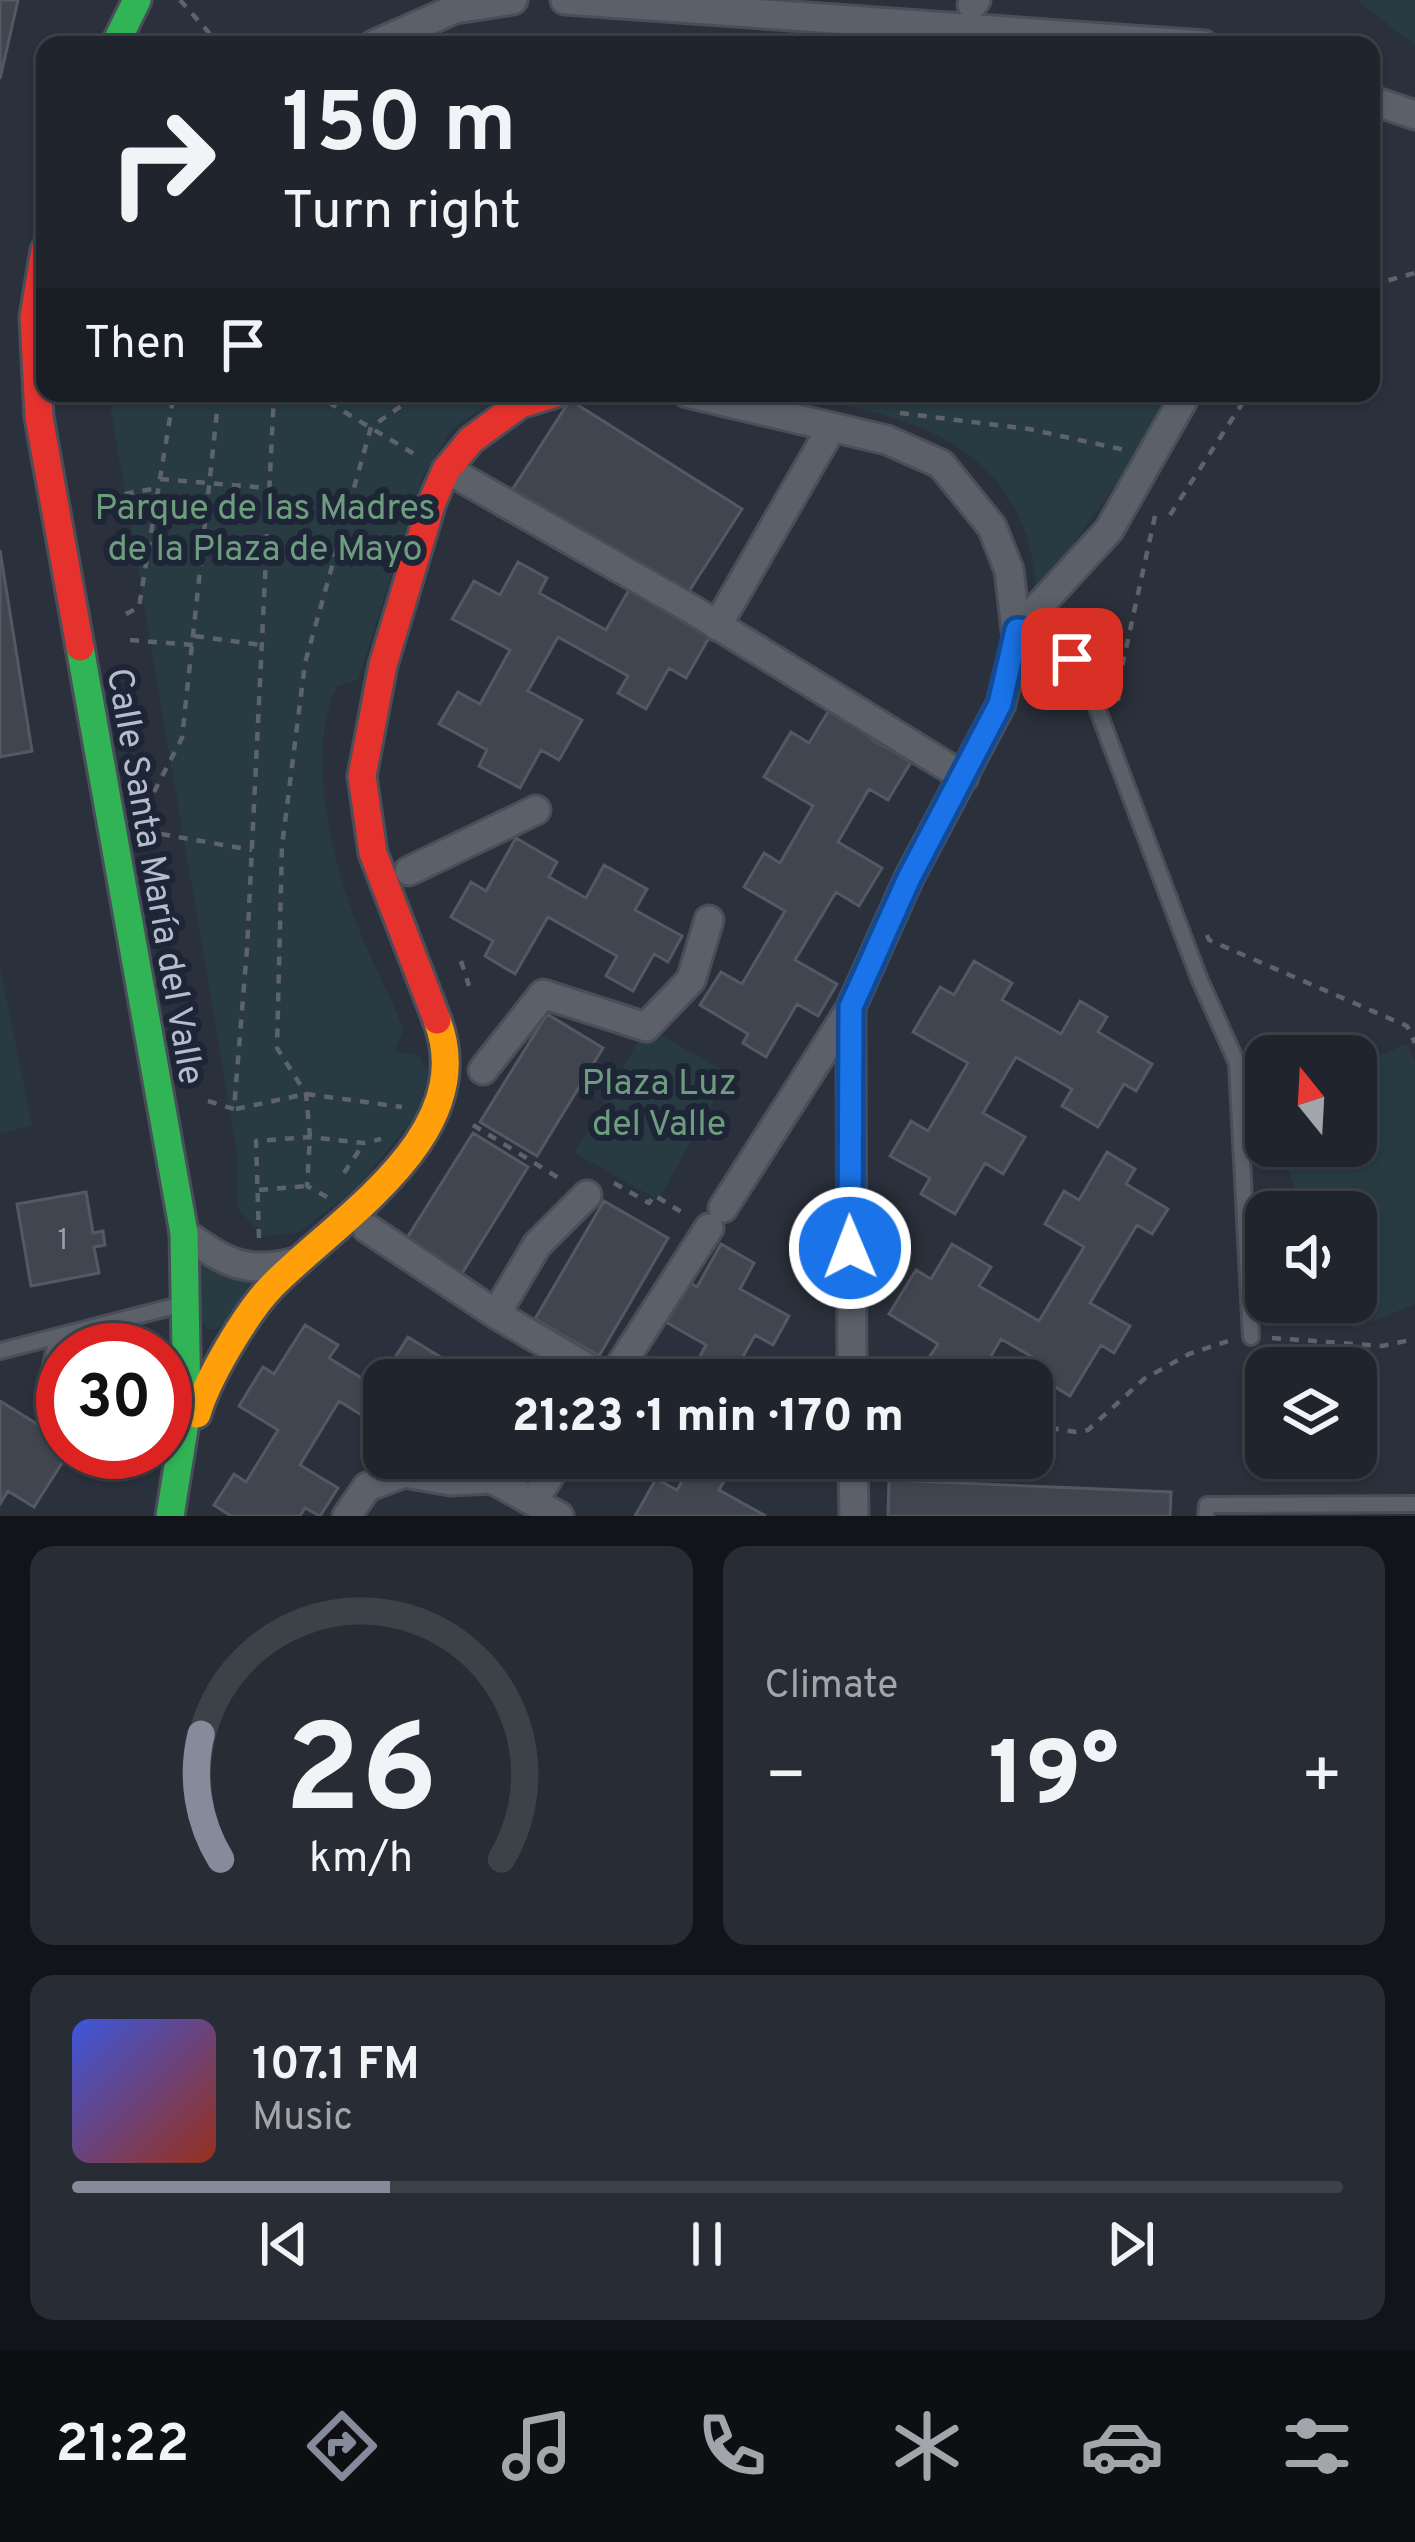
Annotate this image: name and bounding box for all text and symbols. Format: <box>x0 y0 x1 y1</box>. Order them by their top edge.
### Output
text: 150 m <box>282 75 517 181</box>
icon: right <box>84 84 240 240</box>
text: Turn right <box>282 179 521 248</box>
icon: arrive <box>210 312 276 378</box>
text: Then <box>84 317 186 374</box>
park label: Parque de las Madres de la Plaza de Mayo <box>95 487 436 574</box>
pin <box>1021 608 1123 710</box>
icon: arrive <box>1039 626 1105 692</box>
street label: Calle Santa María del Valle <box>94 665 212 1089</box>
north arrow <box>1245 1035 1377 1167</box>
map controls <box>1245 1035 1377 1479</box>
park label: Plaza Luz del Valle <box>581 1062 737 1149</box>
position arrow <box>787 1185 913 1311</box>
button: sound <box>1245 1191 1377 1323</box>
house number: 1 <box>57 1223 69 1260</box>
speed limit sign: 30 <box>36 1323 192 1479</box>
button: layers <box>1245 1347 1377 1479</box>
text: 21:23 · 1 min · 170 m <box>512 1390 904 1447</box>
text: Climate <box>765 1663 898 1712</box>
text: 26 <box>285 1698 438 1856</box>
text: 19° <box>989 1723 1119 1836</box>
text: − <box>765 1738 807 1821</box>
text: + <box>1300 1738 1343 1821</box>
text: km/h <box>309 1832 413 1886</box>
text: 107.1 FM <box>252 2038 420 2095</box>
text: Music <box>252 2095 353 2144</box>
icon: previous <box>251 2211 317 2277</box>
icon: pause <box>674 2211 740 2277</box>
icon: next <box>1098 2211 1164 2277</box>
icon: directions <box>300 2404 384 2488</box>
icon: music <box>495 2404 579 2488</box>
icon: phone <box>690 2404 774 2488</box>
icon: climate <box>885 2404 969 2488</box>
icon: car <box>1080 2404 1164 2488</box>
icon: filters <box>1275 2404 1359 2488</box>
text: 21:22 <box>56 2412 189 2481</box>

